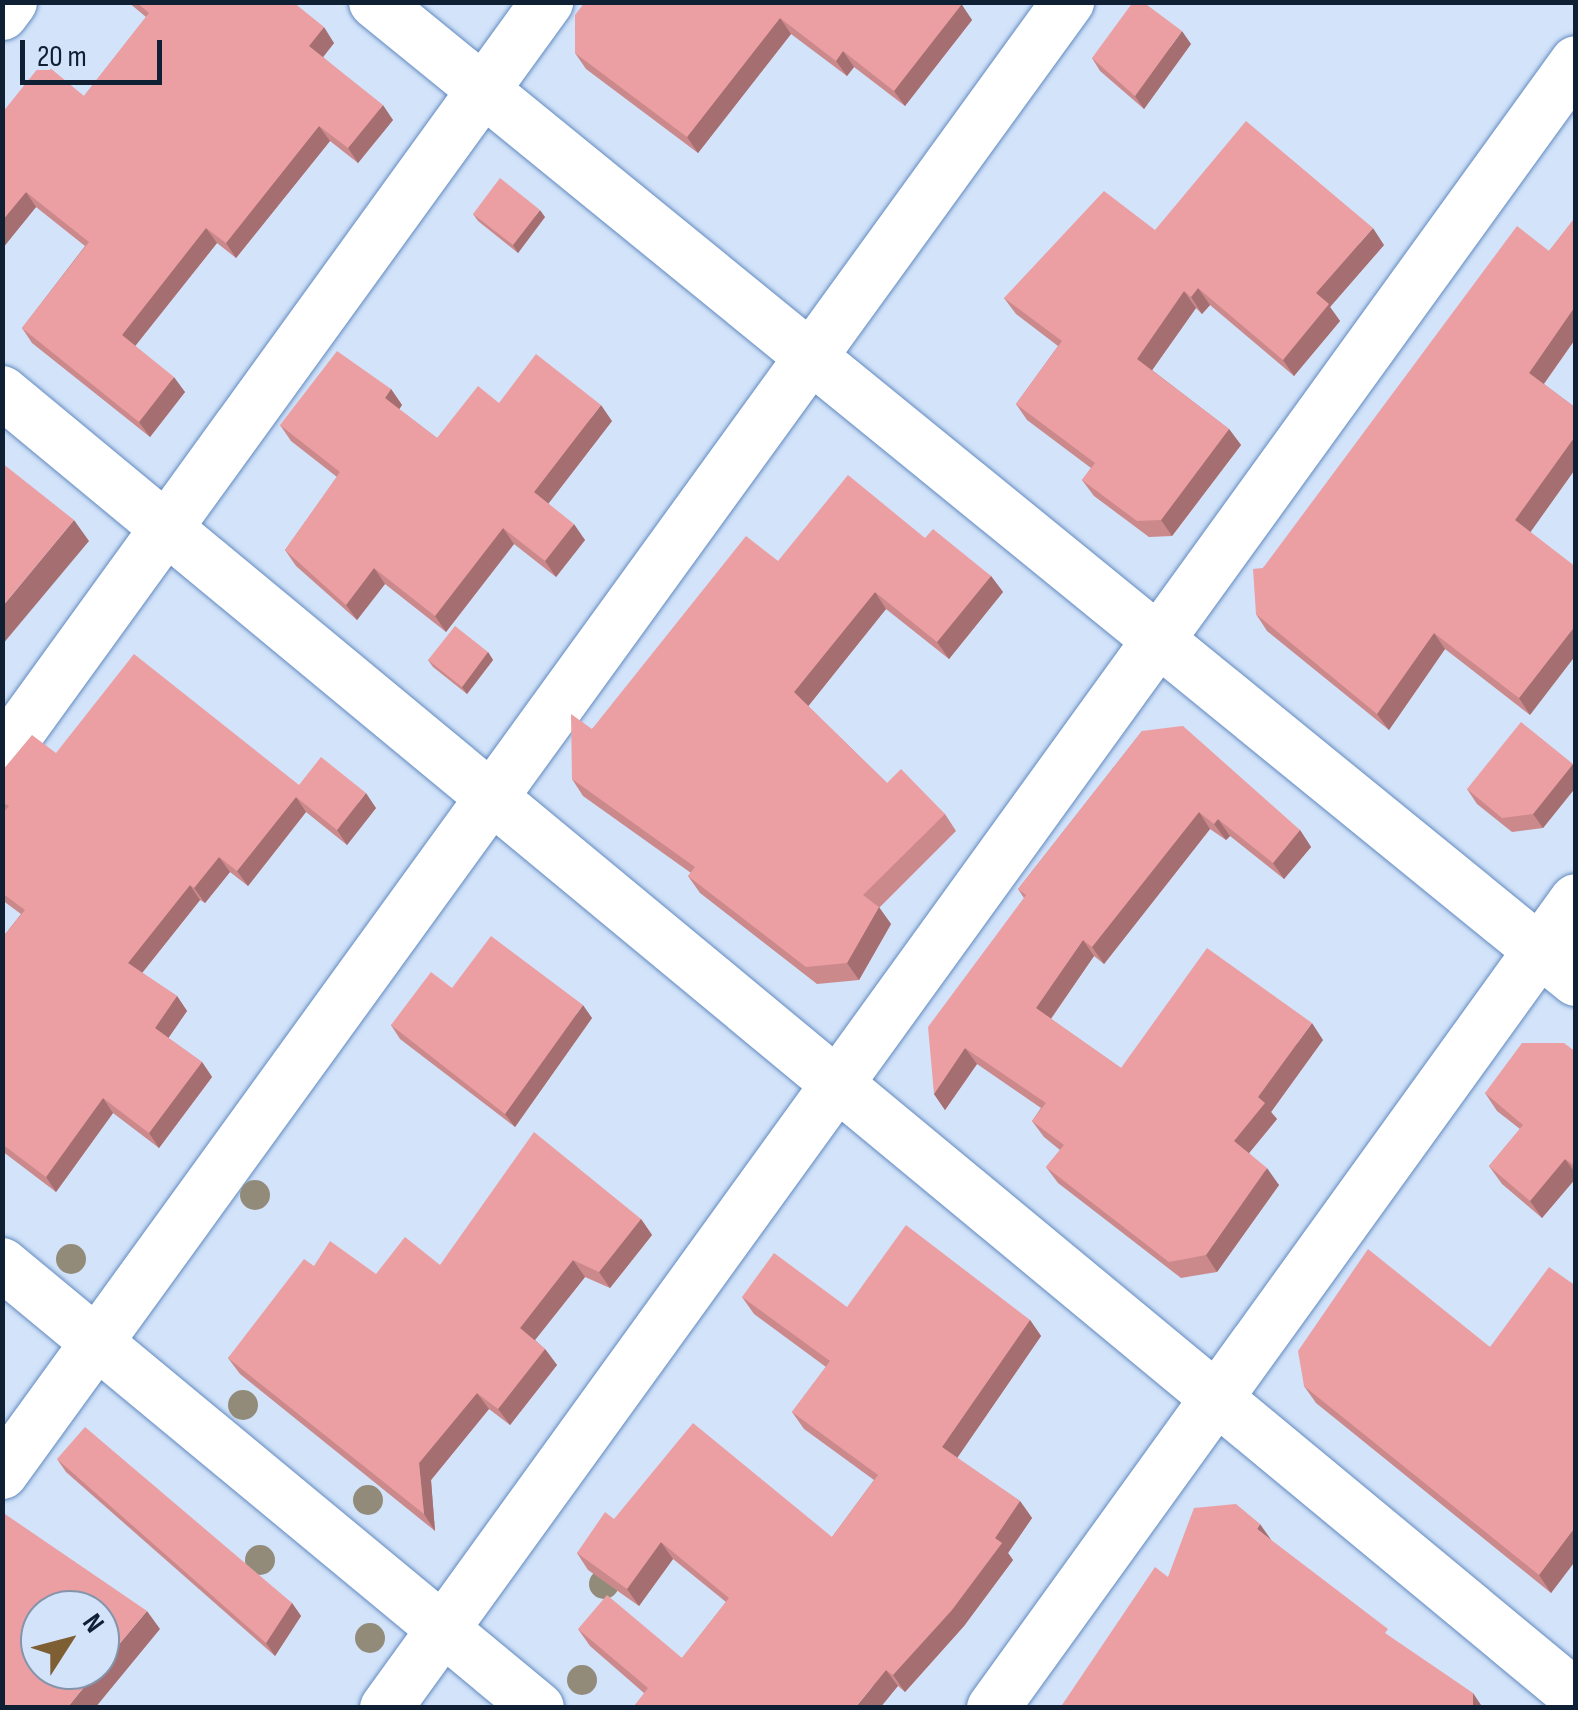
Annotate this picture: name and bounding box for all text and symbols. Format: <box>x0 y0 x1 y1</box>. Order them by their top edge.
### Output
scale bar <box>25 20 168 82</box>
text: 20 m <box>37 39 87 75</box>
north arrow <box>20 1590 120 1690</box>
text: N <box>75 1607 111 1639</box>

